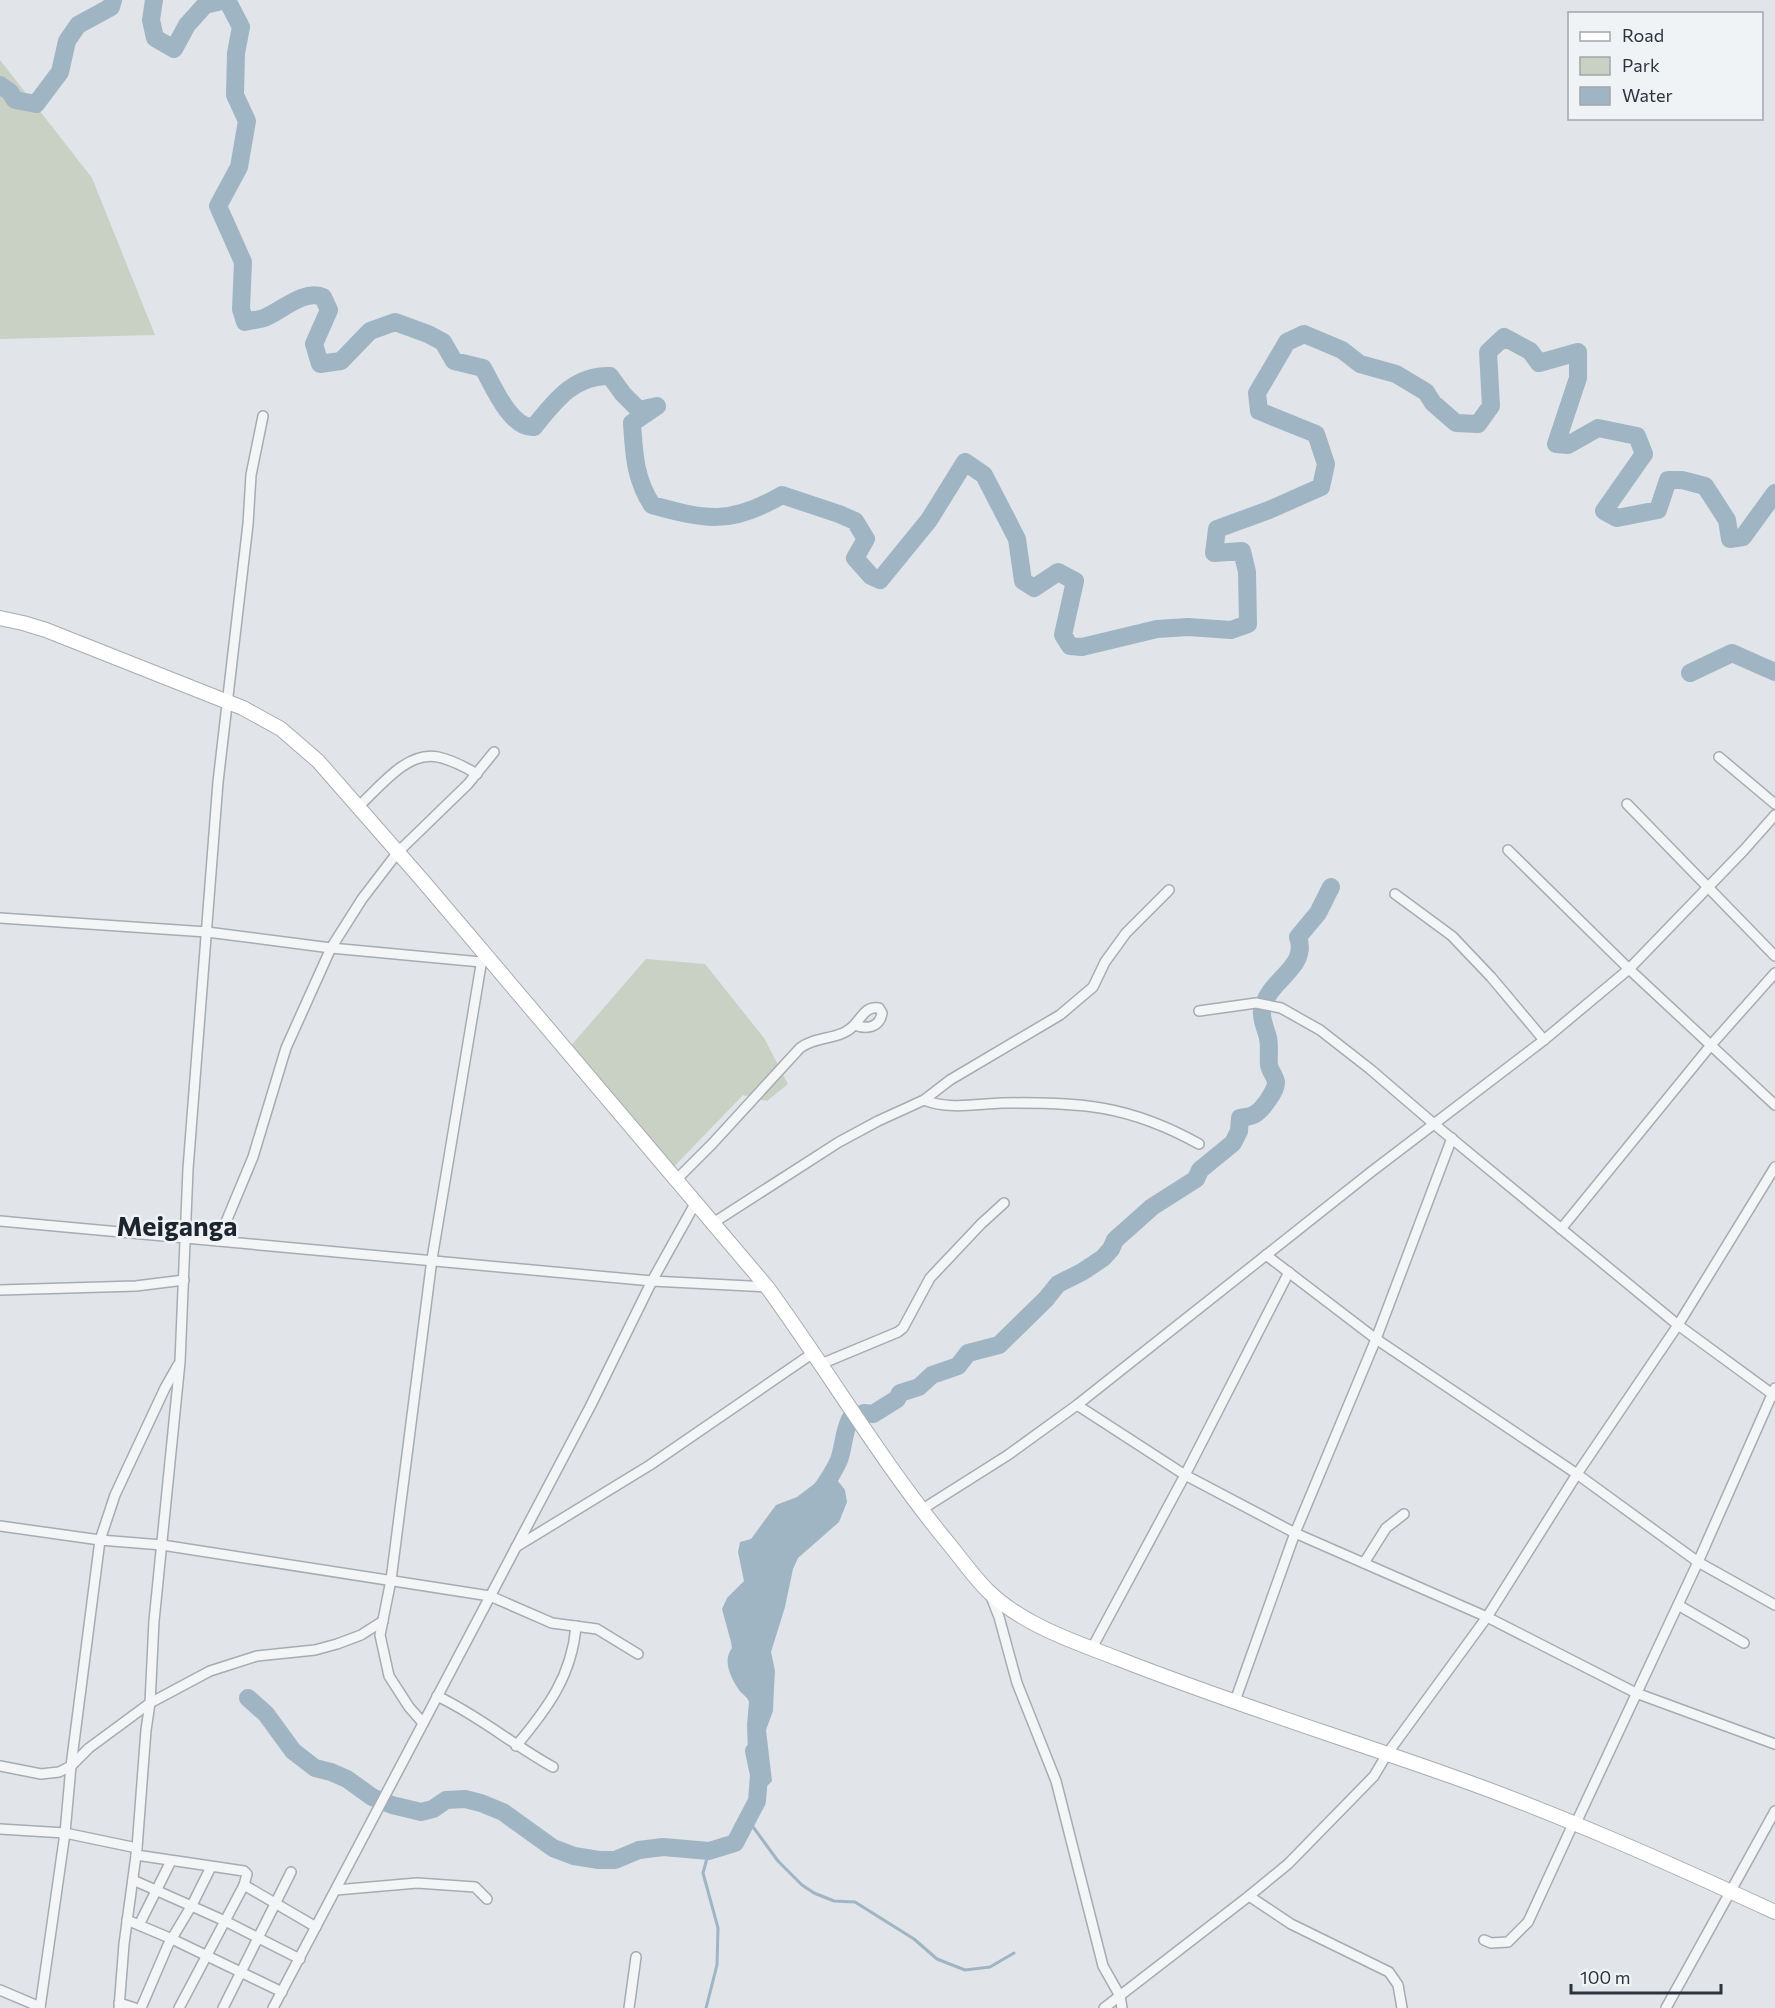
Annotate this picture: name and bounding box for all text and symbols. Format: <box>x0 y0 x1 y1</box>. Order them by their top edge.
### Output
legend <box>1568 12 1763 120</box>
text: Road <box>1622 24 1664 46</box>
text: Park <box>1622 54 1660 76</box>
text: Water <box>1622 84 1673 106</box>
district label: Meiganga <box>116 1209 238 1242</box>
scale bar <box>1571 1957 1721 1995</box>
text: 100 m <box>1580 1966 1630 1988</box>

